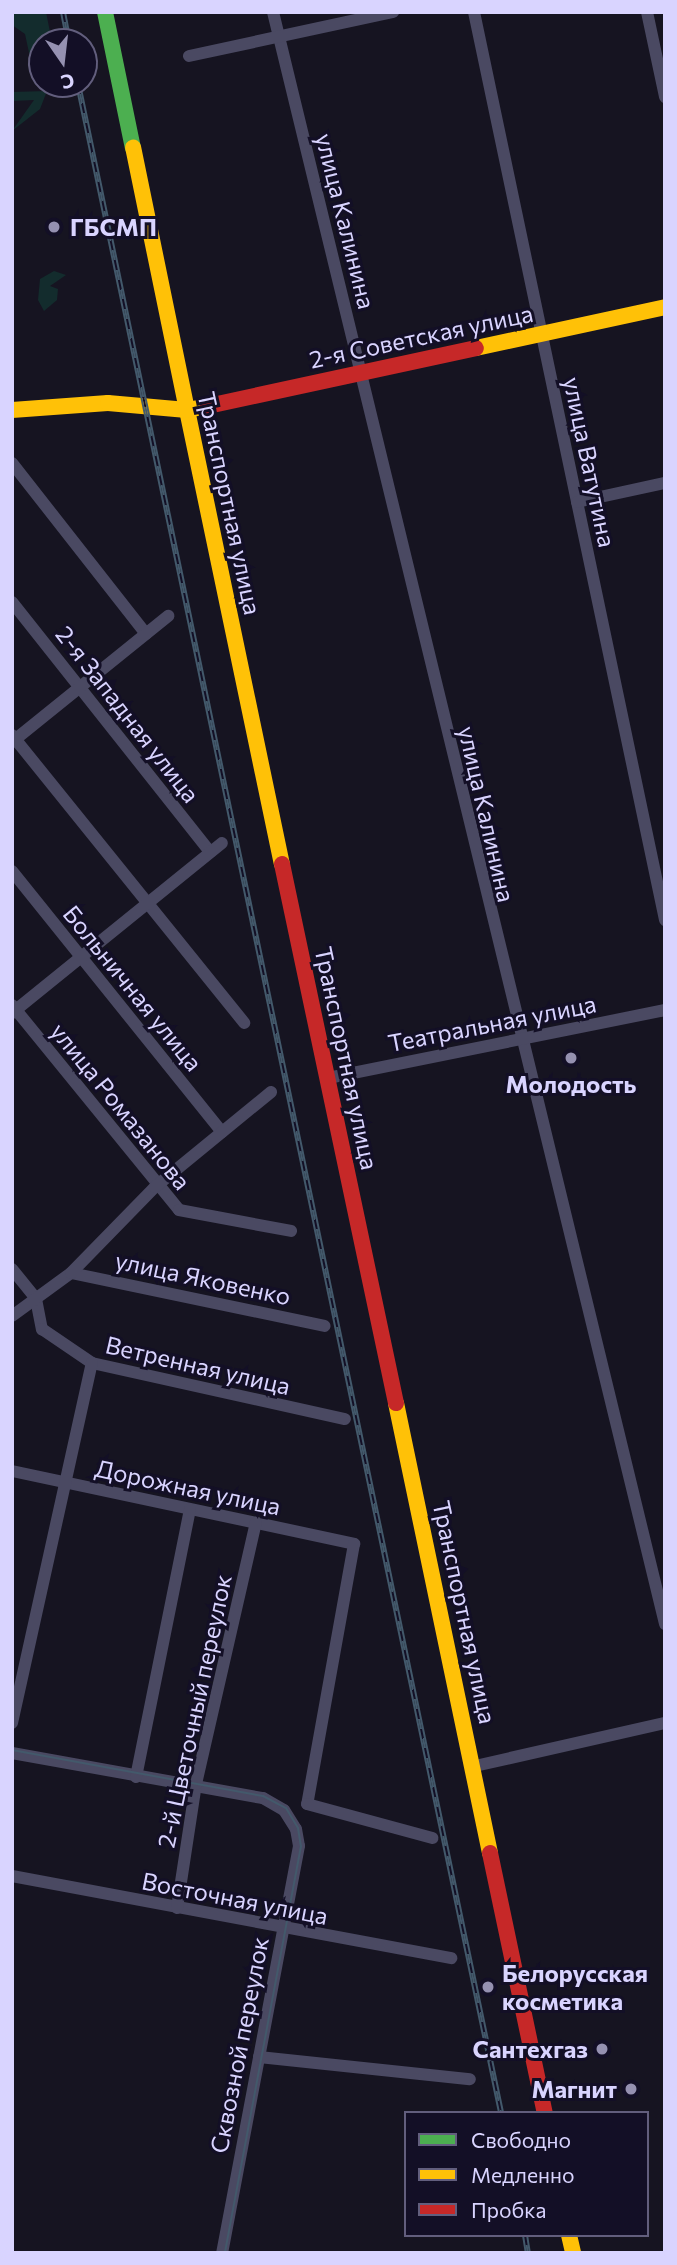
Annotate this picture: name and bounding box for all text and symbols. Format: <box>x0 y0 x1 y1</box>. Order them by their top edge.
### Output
north arrow <box>28 28 98 98</box>
text: С <box>59 69 77 95</box>
street label: улица Калинина <box>310 130 382 312</box>
place label: ГБСМП <box>70 213 157 241</box>
marker: ГБСМП <box>44 217 64 237</box>
street label: 2-я Советская улица <box>307 298 535 374</box>
street label: улица Ватутина <box>558 374 622 550</box>
street label: Транспортная улица <box>192 389 268 617</box>
street label: 2-я Западная улица <box>50 620 206 808</box>
street label: улица Калинина <box>453 723 521 905</box>
street label: Больничная улица <box>57 899 209 1077</box>
street label: Транспортная улица <box>309 944 385 1172</box>
street label: Театральная улица <box>385 989 599 1057</box>
street label: улица Ромазанова <box>45 1017 197 1195</box>
marker: Молодость <box>563 1050 579 1066</box>
place label: Молодость <box>506 1070 636 1098</box>
street label: улица Яковенко <box>113 1245 293 1311</box>
street label: Ветренная улица <box>103 1330 293 1400</box>
street label: Дорожная улица <box>93 1453 283 1521</box>
street label: Транспортная улица <box>427 1498 503 1726</box>
street label: 2-й Цветочный переулок <box>151 1572 237 1850</box>
street label: Восточная улица <box>140 1866 330 1930</box>
street label: Сквозной переулок <box>204 1934 274 2156</box>
place label: Белорусская косметика <box>502 1959 648 2015</box>
marker: Белорусская косметика <box>480 1979 496 1995</box>
place label: Сантехгаз <box>473 2035 588 2063</box>
marker: Сантехгаз <box>594 2041 610 2057</box>
place label: Магнит <box>532 2075 617 2103</box>
marker: Магнит <box>623 2081 639 2097</box>
legend <box>404 2111 649 2237</box>
text: Свободно <box>471 2127 571 2152</box>
text: Медленно <box>471 2162 575 2187</box>
text: Пробка <box>471 2197 546 2222</box>

